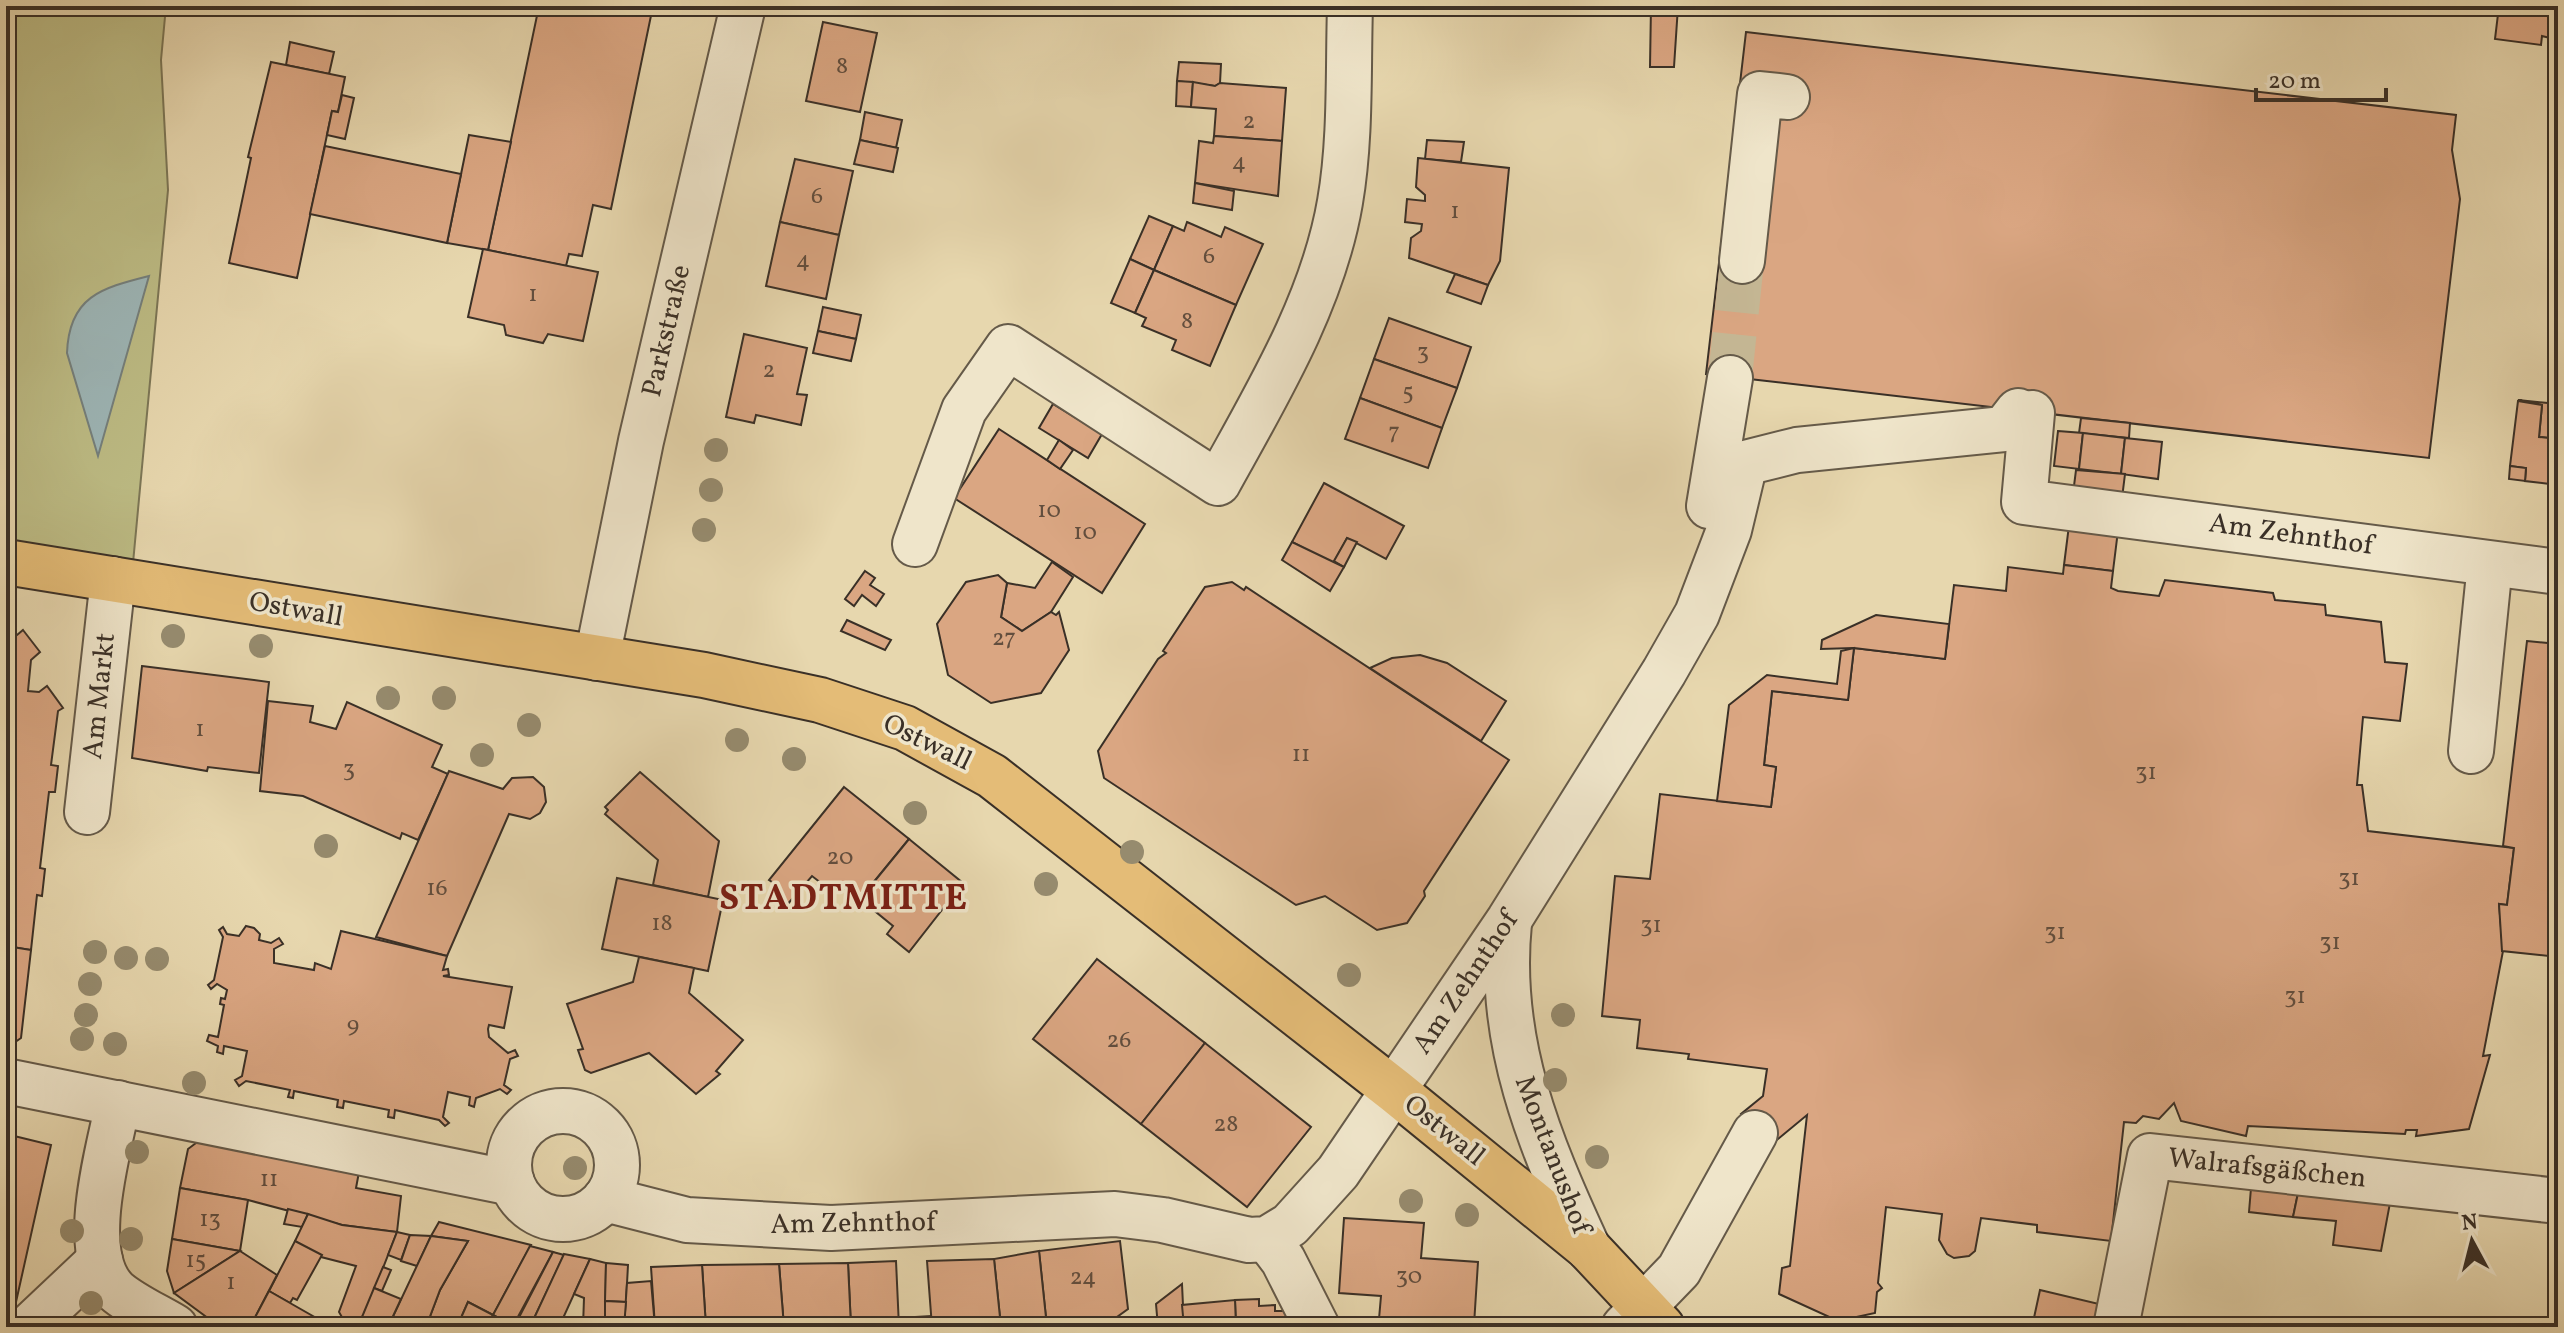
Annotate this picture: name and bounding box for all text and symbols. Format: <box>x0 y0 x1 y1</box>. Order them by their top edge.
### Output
house number: 8 <box>836 50 848 84</box>
scale bar <box>2256 52 2386 102</box>
text: 20 m <box>2268 65 2321 99</box>
house number: 2 <box>1243 105 1255 139</box>
house number: 4 <box>1232 146 1246 180</box>
house number: 6 <box>811 180 823 214</box>
house number: 1 <box>1450 195 1460 229</box>
house number: 6 <box>1203 240 1215 274</box>
house number: 4 <box>796 244 810 278</box>
street label: Parkstraße <box>633 261 701 401</box>
house number: 1 <box>528 278 538 312</box>
house number: 8 <box>1181 305 1193 339</box>
house number: 3 <box>1417 336 1429 370</box>
house number: 2 <box>763 354 775 388</box>
house number: 5 <box>1402 376 1414 410</box>
house number: 7 <box>1388 416 1400 450</box>
house number: 10 <box>1037 494 1061 528</box>
street label: Am Zehnthof <box>2206 504 2378 566</box>
house number: 10 <box>1073 516 1097 550</box>
street label: Ostwall <box>246 583 346 637</box>
house number: 27 <box>992 622 1016 656</box>
street label: Am Markt <box>74 631 126 761</box>
street label: Ostwall <box>876 705 978 781</box>
house number: 1 <box>195 713 205 747</box>
house number: 11 <box>1292 738 1310 772</box>
house number: 3 <box>343 753 355 787</box>
house number: 31 <box>2135 756 2157 790</box>
house number: 20 <box>826 841 854 875</box>
house number: 31 <box>2338 862 2360 896</box>
house number: 16 <box>426 872 448 906</box>
district label: STADTMITTE <box>719 875 969 925</box>
street label: Am Zehnthof <box>1404 902 1530 1062</box>
house number: 18 <box>651 907 673 941</box>
house number: 31 <box>1640 909 1662 943</box>
house number: 31 <box>2044 916 2066 950</box>
house number: 31 <box>2319 926 2341 960</box>
house number: 31 <box>2284 980 2306 1014</box>
house number: 9 <box>347 1009 359 1043</box>
house number: 26 <box>1106 1024 1132 1058</box>
street label: Montanushof <box>1504 1070 1601 1242</box>
street label: Ostwall <box>1395 1086 1493 1176</box>
house number: 28 <box>1213 1108 1239 1142</box>
street label: Walrafsgäßchen <box>2166 1139 2368 1199</box>
house number: 11 <box>260 1163 278 1197</box>
north arrow <box>2432 1201 2512 1281</box>
house number: 13 <box>199 1203 221 1237</box>
street label: Am Zehnthof <box>770 1203 938 1245</box>
text: N <box>2460 1207 2480 1240</box>
house number: 15 <box>186 1244 206 1278</box>
house number: 30 <box>1396 1260 1422 1294</box>
house number: 24 <box>1070 1261 1096 1295</box>
house number: 1 <box>226 1266 236 1300</box>

